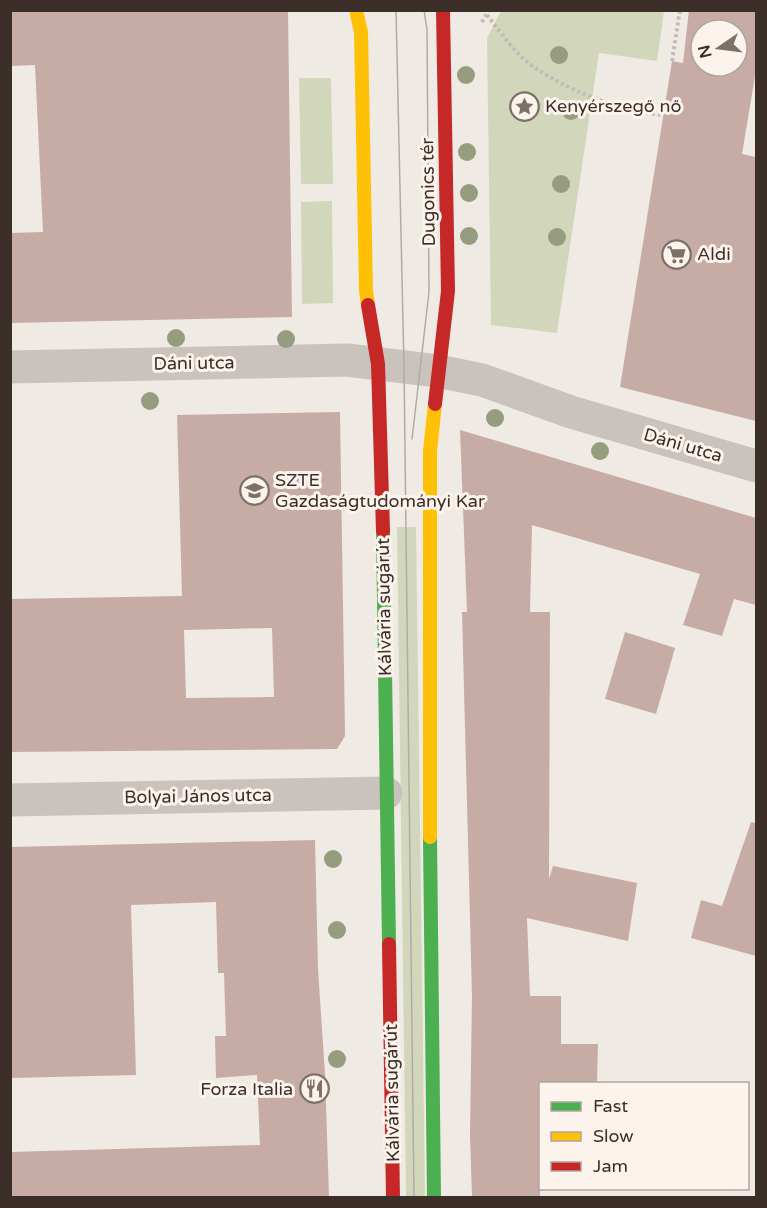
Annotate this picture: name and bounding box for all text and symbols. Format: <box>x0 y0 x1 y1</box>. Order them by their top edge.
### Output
north arrow <box>689 18 749 78</box>
text: N <box>694 43 717 60</box>
place icon: Kenyérszegő nő <box>508 90 540 122</box>
place label: Kenyérszegő nő <box>545 95 681 117</box>
street label: Dugonics tér <box>416 137 440 247</box>
supermarket icon: Aldi <box>660 238 692 270</box>
place label: Aldi <box>697 243 731 265</box>
street label: Dáni utca <box>153 351 235 375</box>
street label: Dáni utca <box>641 423 725 467</box>
place label: SZTE Gazdaságtudományi Kar <box>275 469 485 512</box>
school or university icon: SZTE Gazdaságtudományi Kar <box>238 474 270 506</box>
street label: Kálvária sugárút <box>372 538 396 676</box>
street label: Bolyai János utca <box>124 784 272 808</box>
street label: Kálvária sugárút <box>380 1024 404 1162</box>
restaurant icon: Forza Italia <box>298 1073 330 1105</box>
place label: Forza Italia <box>200 1078 293 1100</box>
legend <box>539 1082 749 1190</box>
text: Fast <box>593 1095 628 1117</box>
text: Slow <box>593 1125 634 1147</box>
text: Jam <box>593 1155 628 1177</box>

